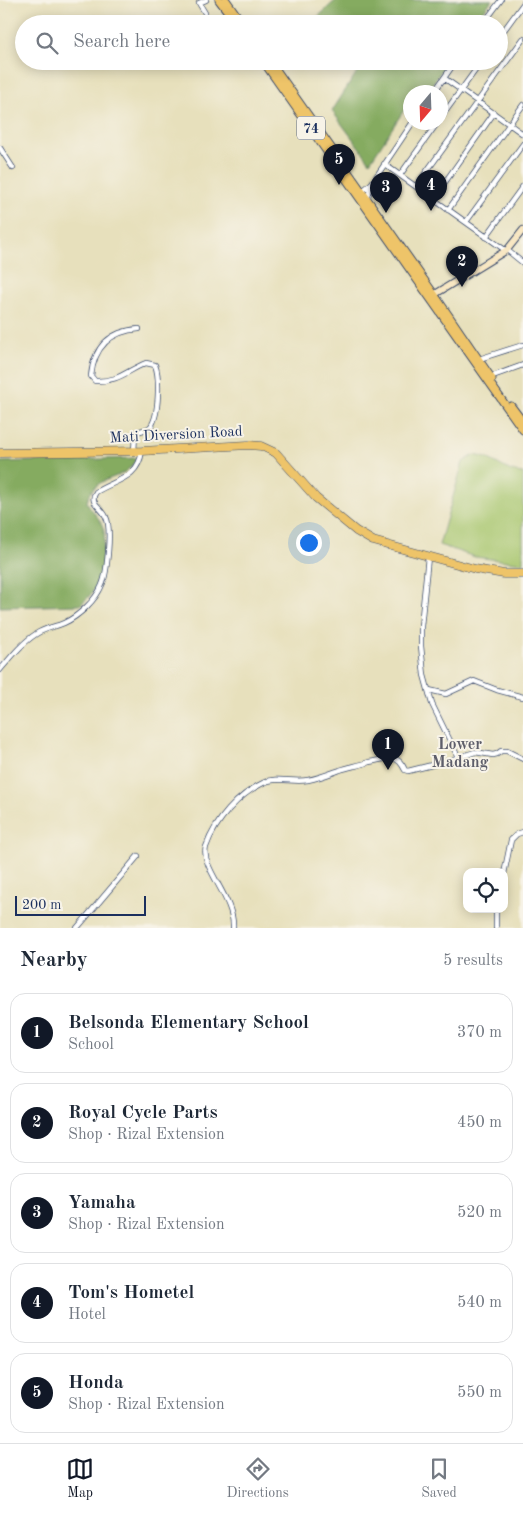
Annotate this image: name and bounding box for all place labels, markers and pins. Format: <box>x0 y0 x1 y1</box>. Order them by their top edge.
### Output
pin: 5 <box>323 144 355 185</box>
pin: 4 <box>415 170 447 211</box>
pin: 3 <box>370 172 402 213</box>
pin: 2 <box>446 246 478 287</box>
pin: 1 <box>372 729 404 770</box>

